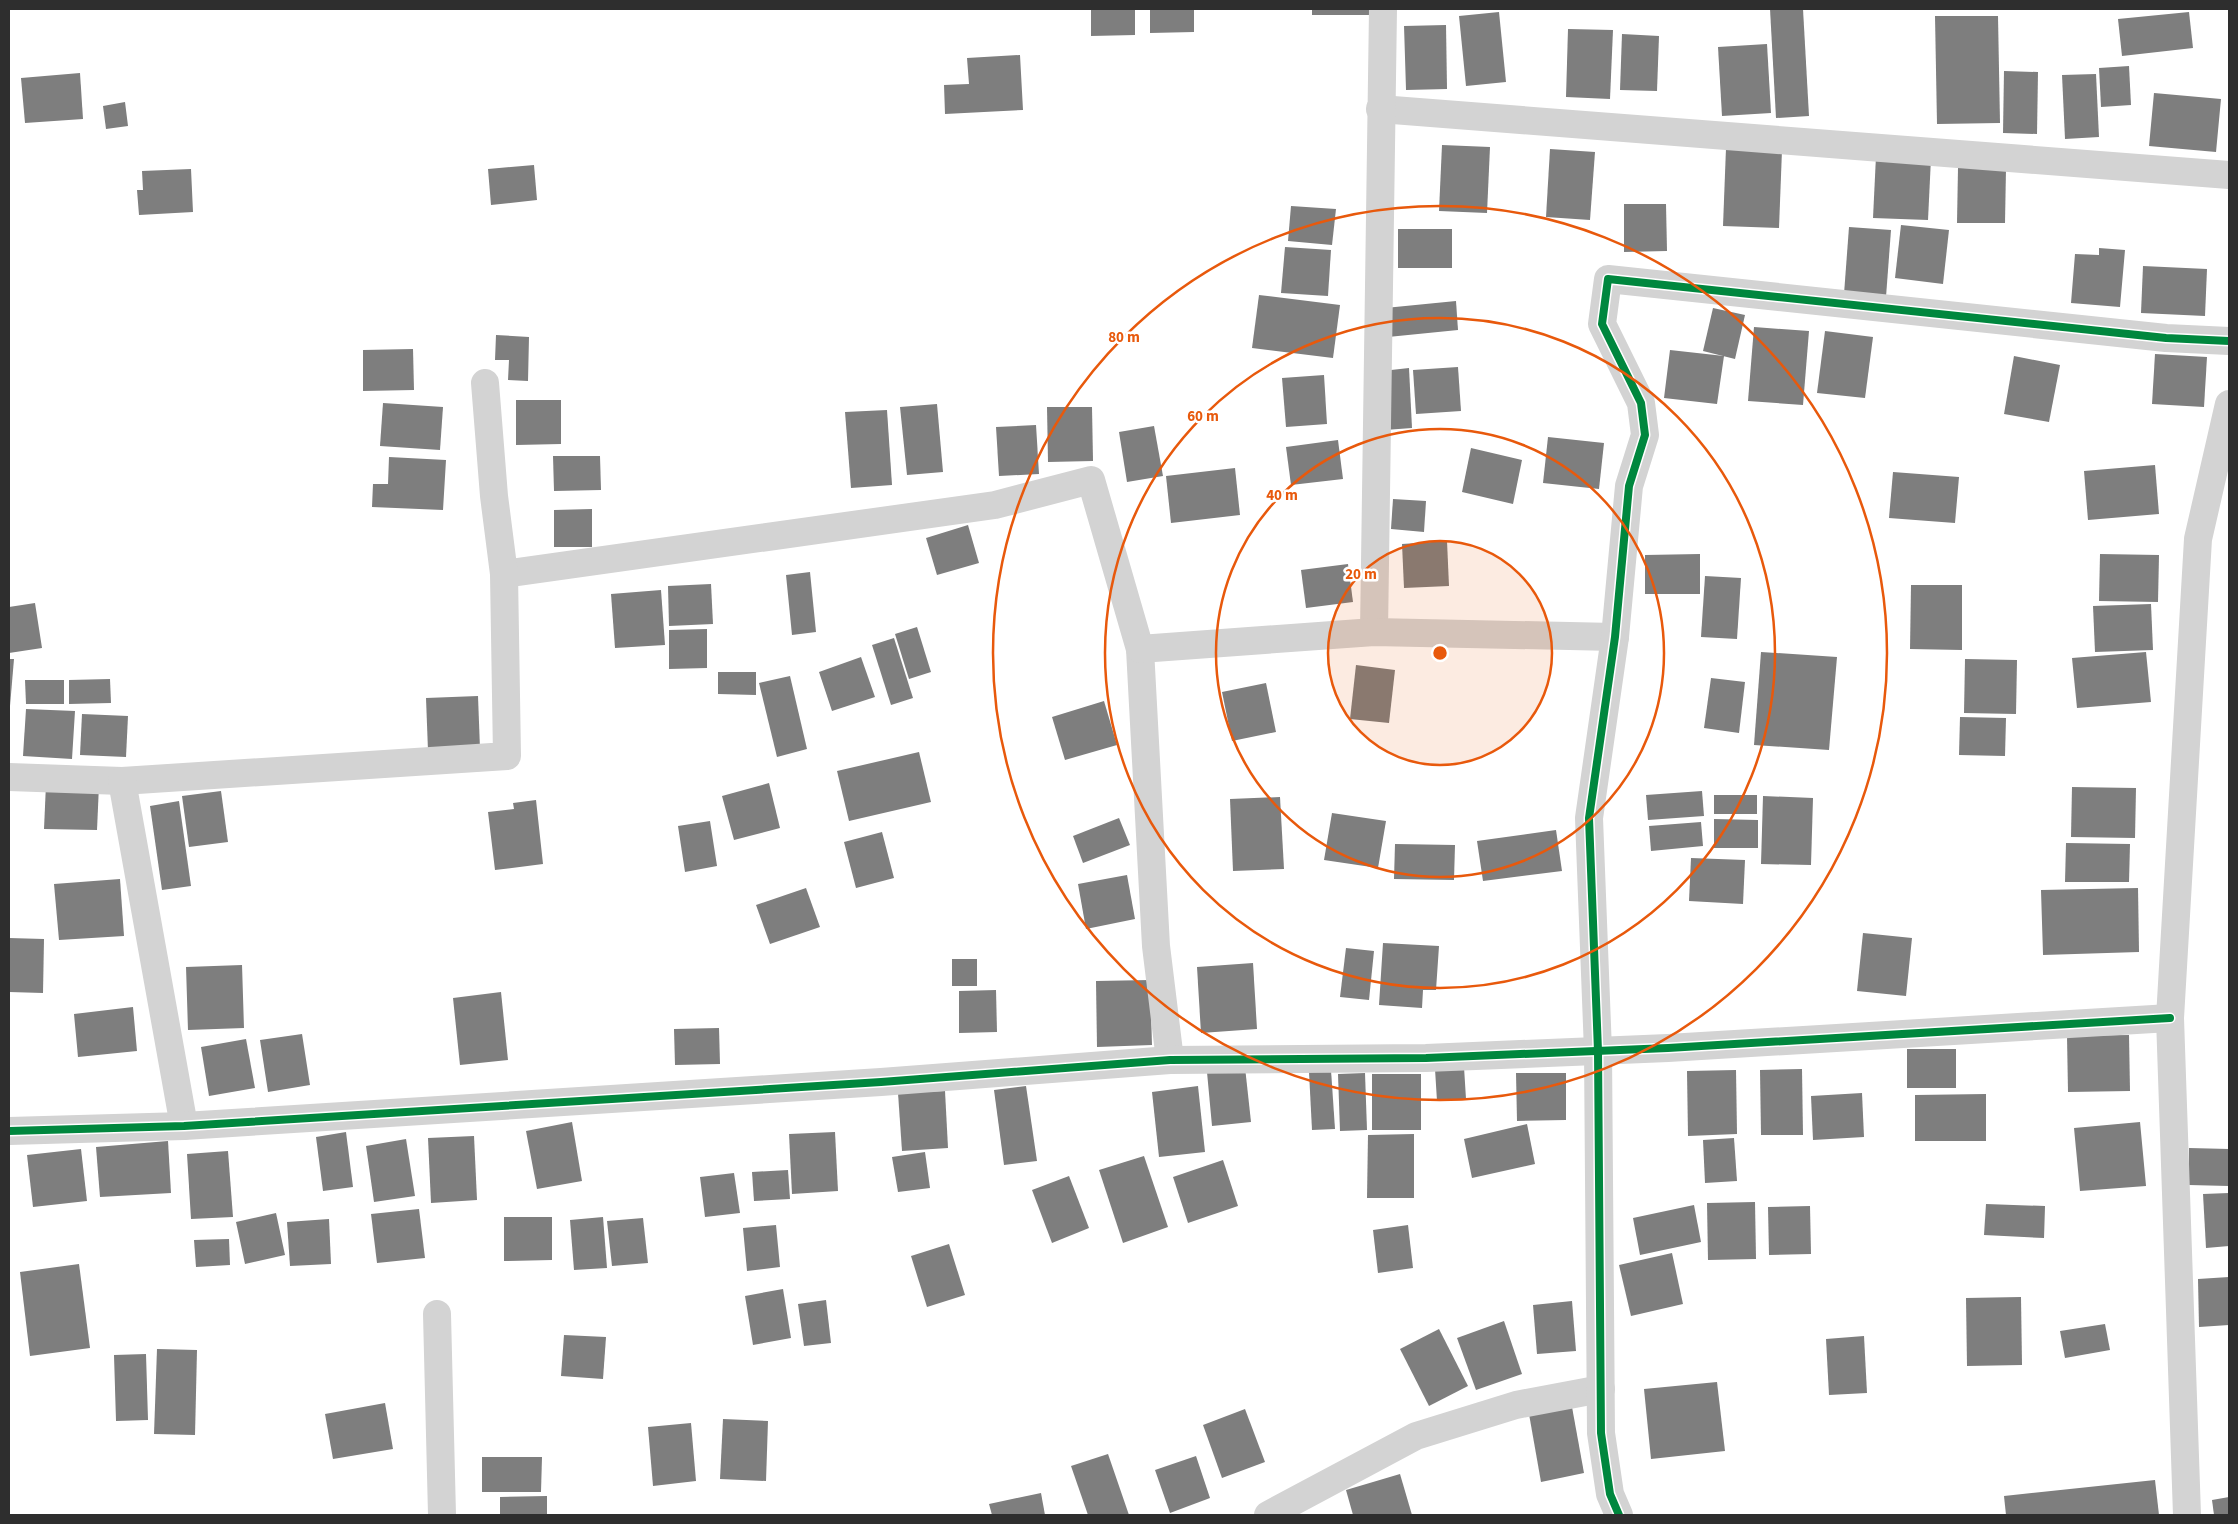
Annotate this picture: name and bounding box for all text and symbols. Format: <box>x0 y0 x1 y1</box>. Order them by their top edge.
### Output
text: 80 m <box>1108 327 1140 348</box>
text: 60 m <box>1187 406 1219 427</box>
text: 40 m <box>1266 485 1298 506</box>
text: 20 m <box>1345 564 1377 585</box>
centre of rings <box>1431 644 1449 662</box>

